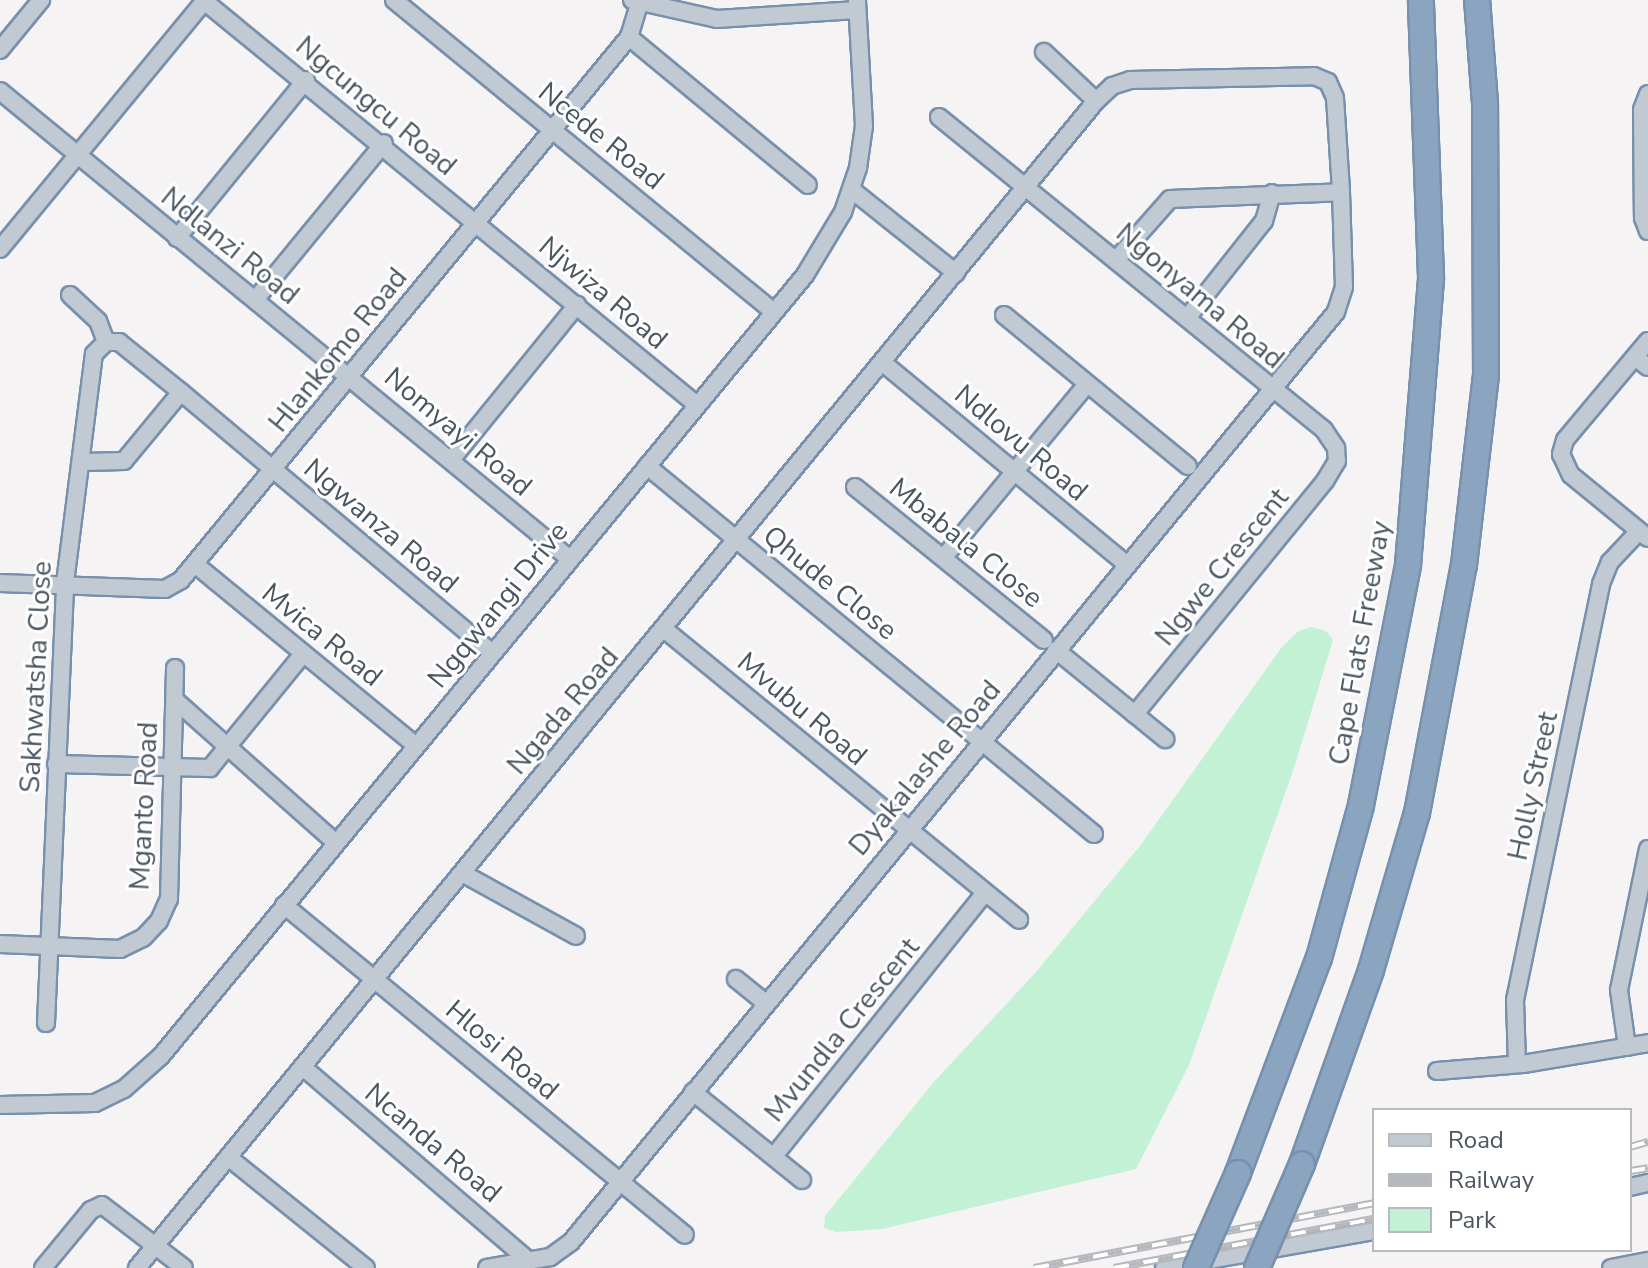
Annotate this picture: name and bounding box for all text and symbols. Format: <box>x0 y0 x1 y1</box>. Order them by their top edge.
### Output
street label: Ngcungcu Road <box>289 29 463 183</box>
street label: Ncede Road <box>531 75 671 197</box>
street label: Ndlanzi Road <box>154 180 306 312</box>
street label: Ngonyama Road <box>1109 216 1291 376</box>
street label: Njwiza Road <box>532 230 674 356</box>
street label: Hlankomo Road <box>262 261 414 439</box>
street label: Nomyayi Road <box>377 361 539 503</box>
street label: Ndlovu Road <box>948 378 1094 508</box>
street label: Ngwanza Road <box>297 452 465 600</box>
street label: Mbabala Close <box>883 471 1049 615</box>
street label: Ngwe Crescent <box>1148 481 1296 653</box>
street label: Ngqwangi Drive <box>421 515 575 695</box>
street label: Cape Flats Freeway <box>1322 518 1398 768</box>
street label: Qhude Close <box>756 519 904 647</box>
street label: Sakhwatsha Close <box>13 560 59 794</box>
street label: Mvica Road <box>255 576 389 694</box>
street label: Ngada Road <box>500 641 626 781</box>
street label: Mvubu Road <box>731 645 873 773</box>
street label: Dyakalashe Road <box>842 674 1008 862</box>
street label: Holly Street <box>1501 709 1565 863</box>
street label: Mganto Road <box>123 721 165 891</box>
street label: Mvundla Crescent <box>758 931 926 1129</box>
street label: Hlosi Road <box>439 993 565 1107</box>
street label: Ncanda Road <box>358 1076 508 1210</box>
legend <box>1372 1108 1632 1252</box>
text: Road <box>1448 1124 1504 1156</box>
text: Railway <box>1448 1164 1534 1196</box>
text: Park <box>1448 1204 1496 1236</box>

